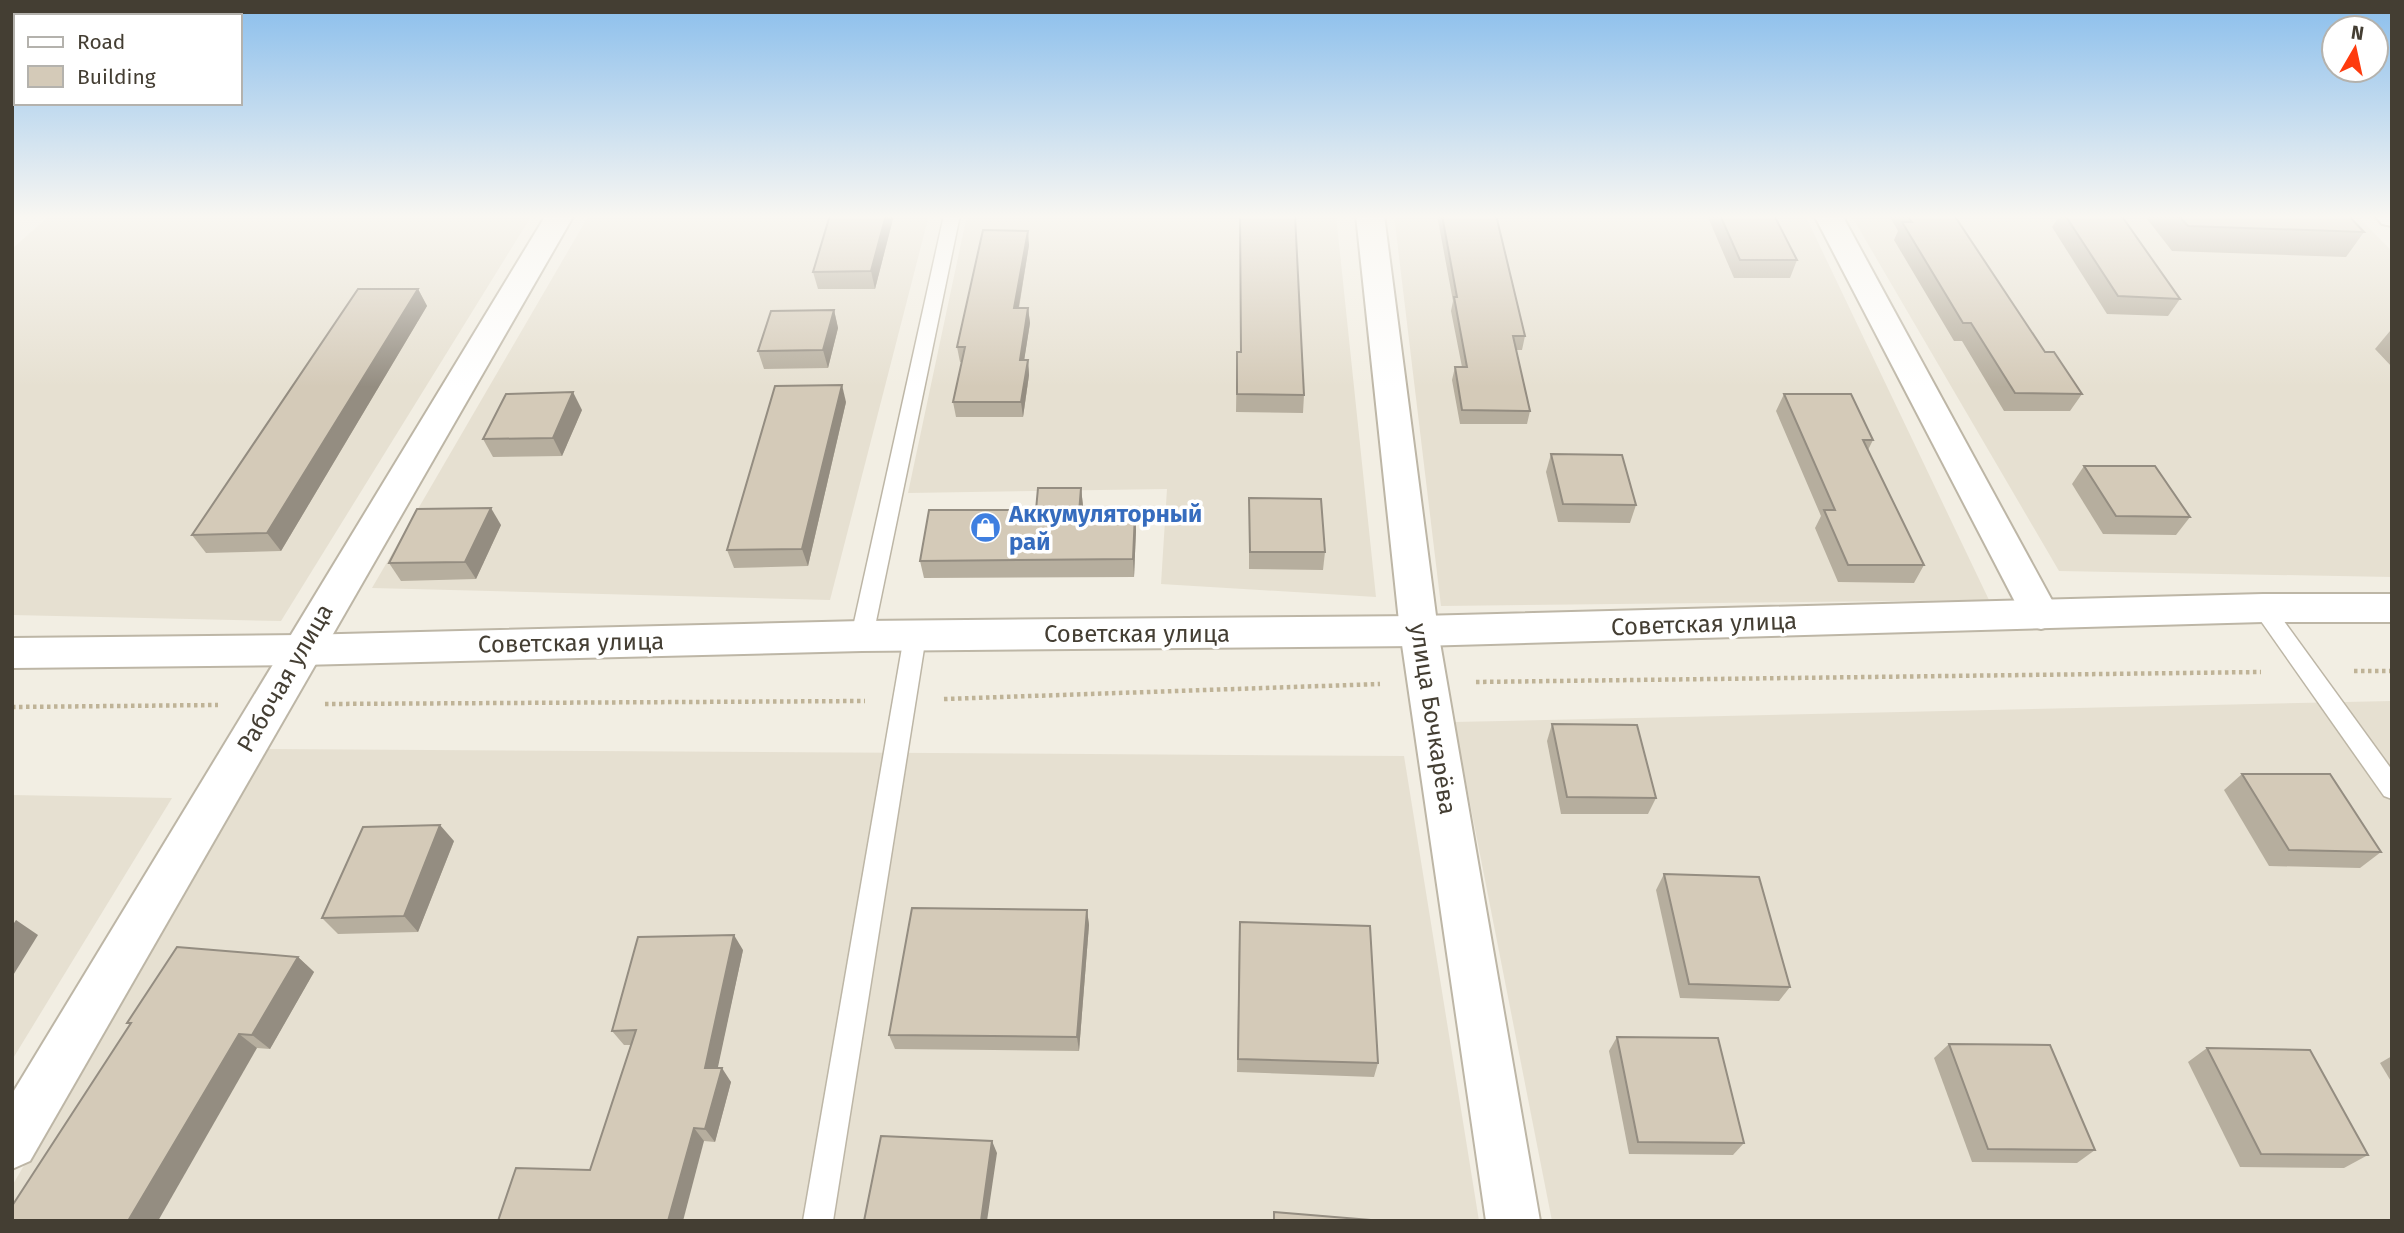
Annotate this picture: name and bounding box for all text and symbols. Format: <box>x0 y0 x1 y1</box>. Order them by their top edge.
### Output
legend <box>14 14 242 105</box>
north arrow <box>2320 14 2390 84</box>
text: N <box>2350 20 2366 45</box>
text: Road <box>77 29 125 55</box>
text: Building <box>77 64 156 90</box>
place label: Аккумуляторный рай <box>1008 500 1202 556</box>
shop icon: Аккумуляторный рай <box>969 511 1003 545</box>
street label: Рабочая улица <box>231 599 339 757</box>
street label: Советская улица <box>1610 607 1798 641</box>
street label: Советская улица <box>1044 620 1230 648</box>
street label: улица Бочкарёва <box>1404 621 1462 817</box>
street label: Советская улица <box>478 627 664 659</box>

